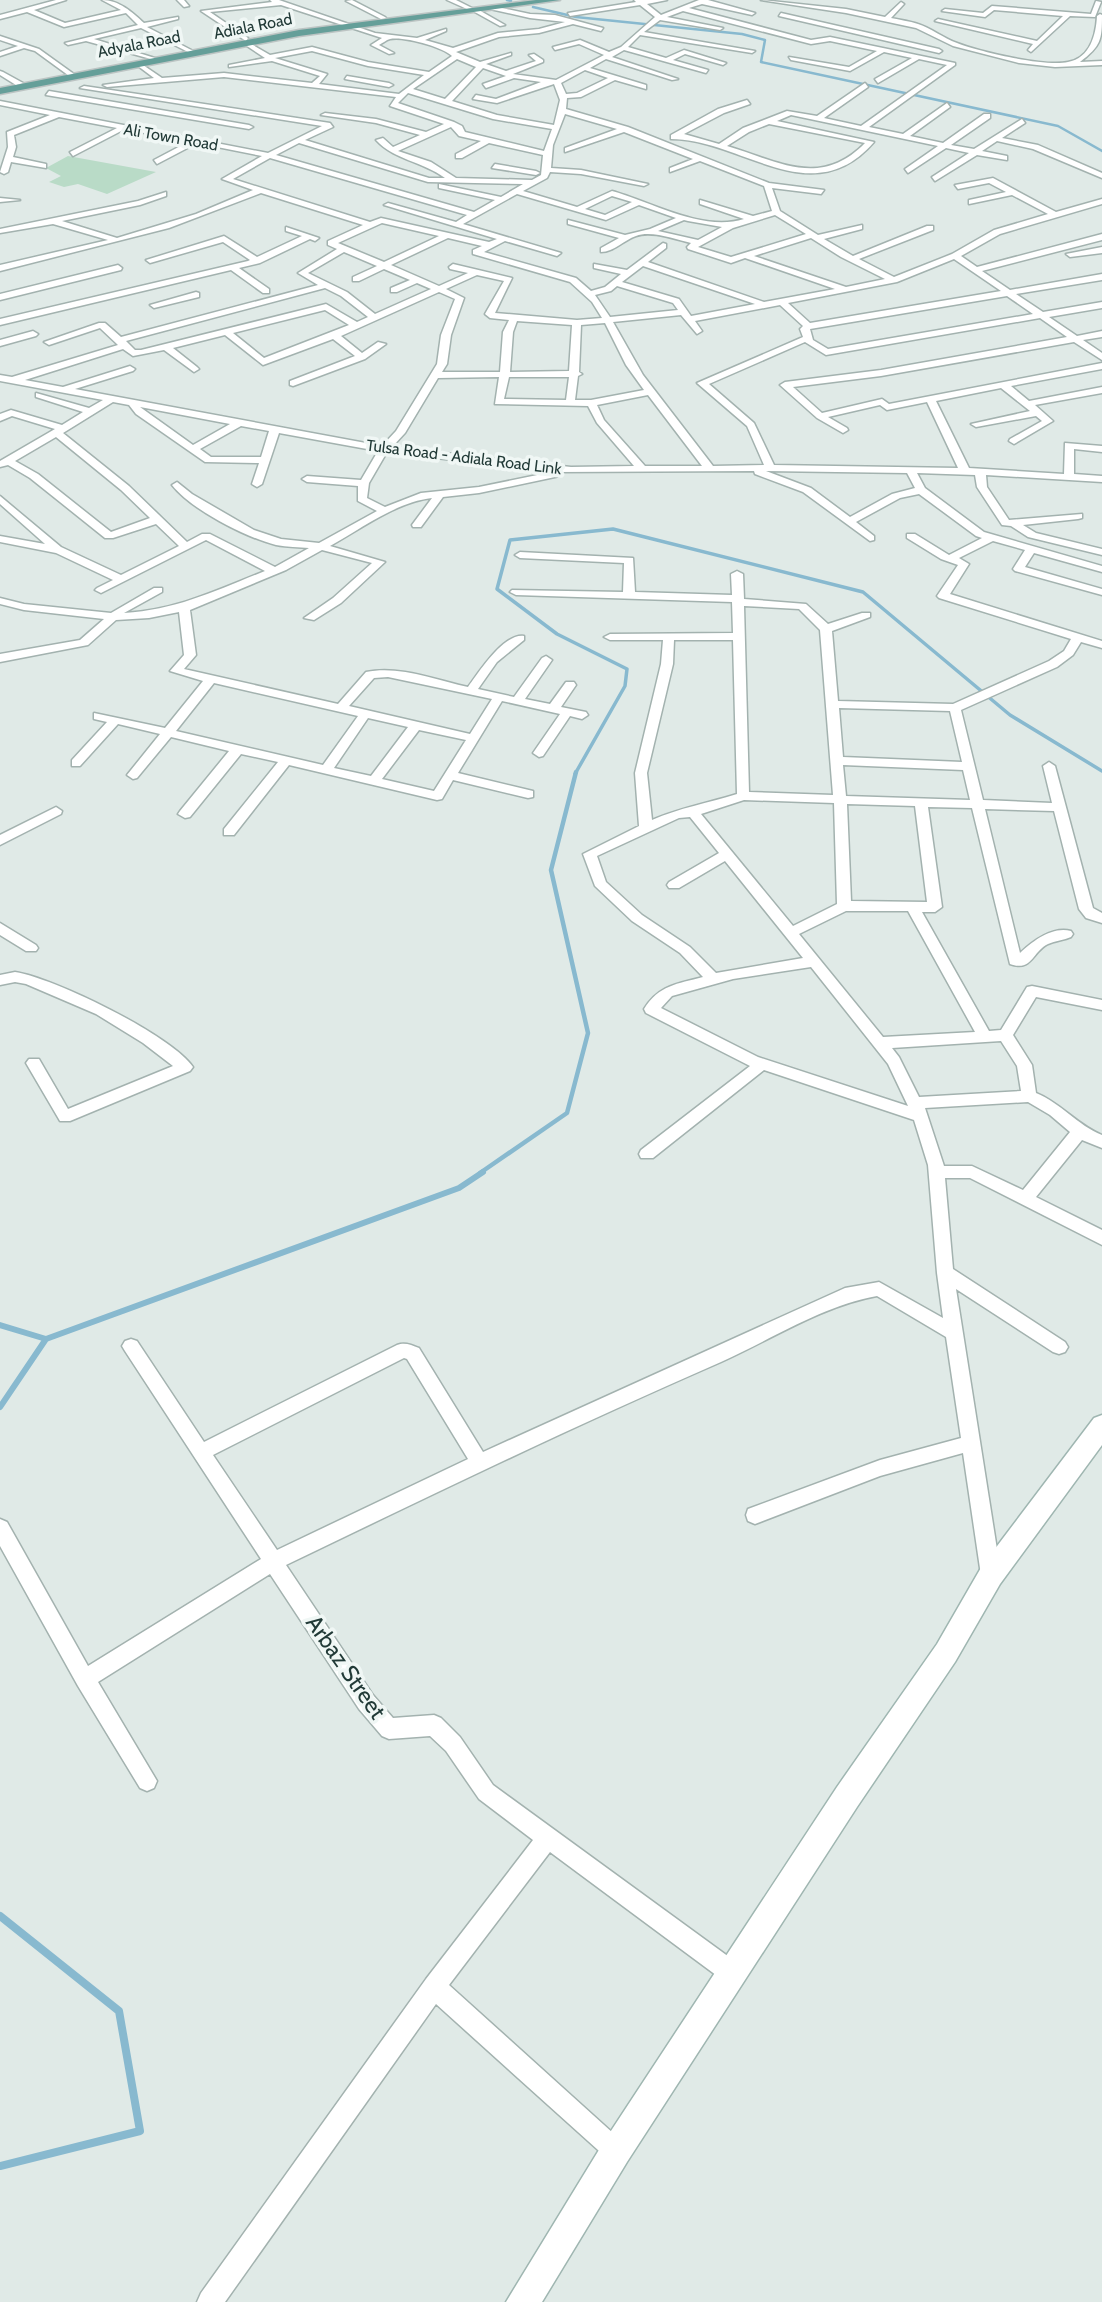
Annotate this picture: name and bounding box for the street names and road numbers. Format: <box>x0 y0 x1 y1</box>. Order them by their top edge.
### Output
street label: Adiala Road <box>212 9 294 43</box>
street label: Adyala Road <box>96 27 182 61</box>
street label: Ali Town Road <box>122 119 220 155</box>
street label: Tulsa Road - Adiala Road Link <box>365 436 563 478</box>
street label: Arbaz Street <box>300 1610 392 1725</box>

